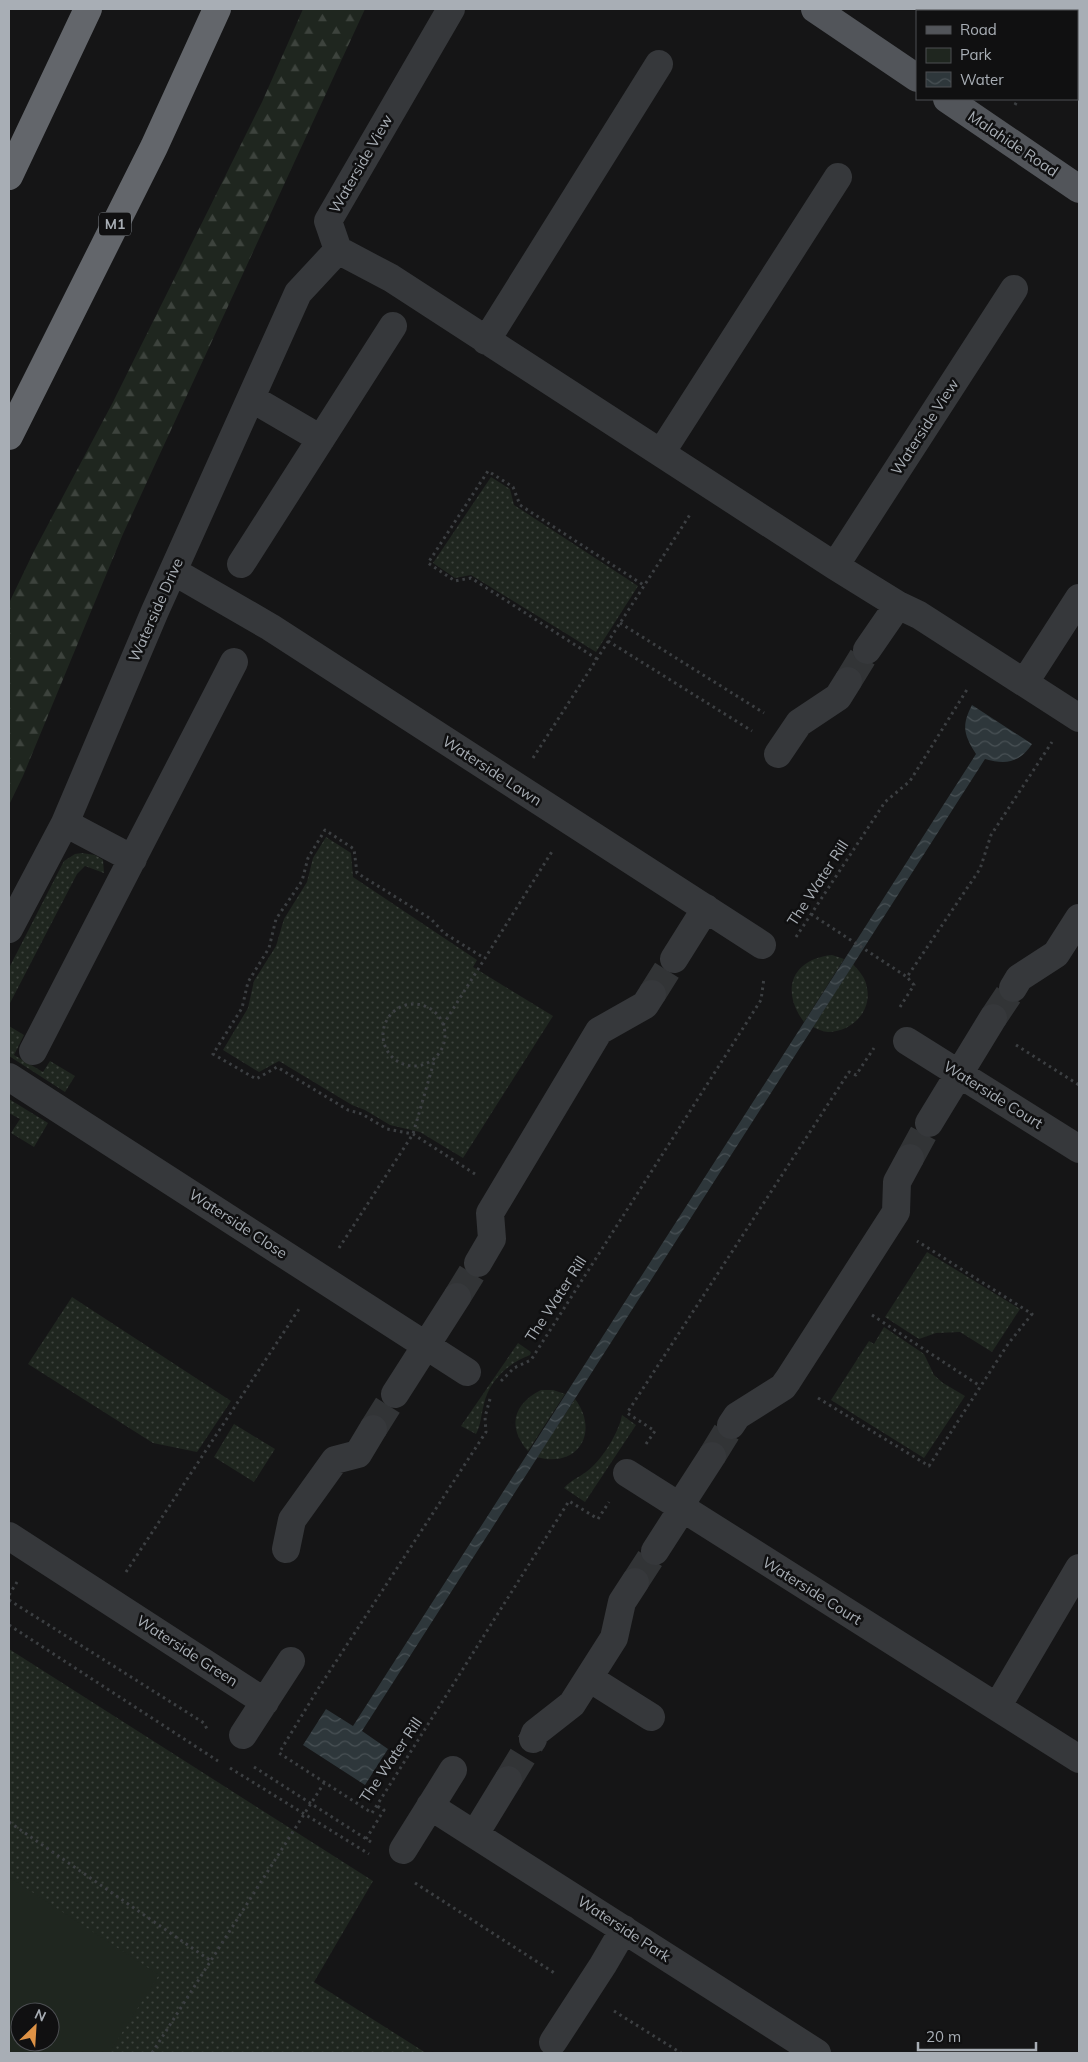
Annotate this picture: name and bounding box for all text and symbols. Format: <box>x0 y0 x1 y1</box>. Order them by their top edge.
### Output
legend <box>916 10 1078 100</box>
text: Road <box>960 20 997 39</box>
text: Park <box>960 45 992 64</box>
text: Water <box>960 70 1004 89</box>
street label: Malahide Road <box>965 106 1062 181</box>
street label: Waterside View <box>325 111 396 216</box>
road number: M1 <box>99 212 131 235</box>
street label: Waterside View <box>886 375 963 478</box>
street label: Waterside Drive <box>124 555 187 665</box>
street label: Waterside Lawn <box>439 731 545 810</box>
street label: The Water Rill <box>783 836 852 929</box>
street label: Waterside Court <box>940 1056 1046 1133</box>
street label: Waterside Close <box>185 1185 291 1262</box>
street label: The Water Rill <box>521 1252 590 1345</box>
street label: Waterside Court <box>759 1552 865 1629</box>
street label: Waterside Green <box>133 1611 242 1690</box>
street label: The Water Rill <box>355 1714 426 1806</box>
street label: Waterside Park <box>574 1891 675 1966</box>
north arrow <box>10 2002 60 2052</box>
text: N <box>32 2005 49 2026</box>
scale bar <box>918 2020 1036 2052</box>
text: 20 m <box>926 2027 961 2046</box>

